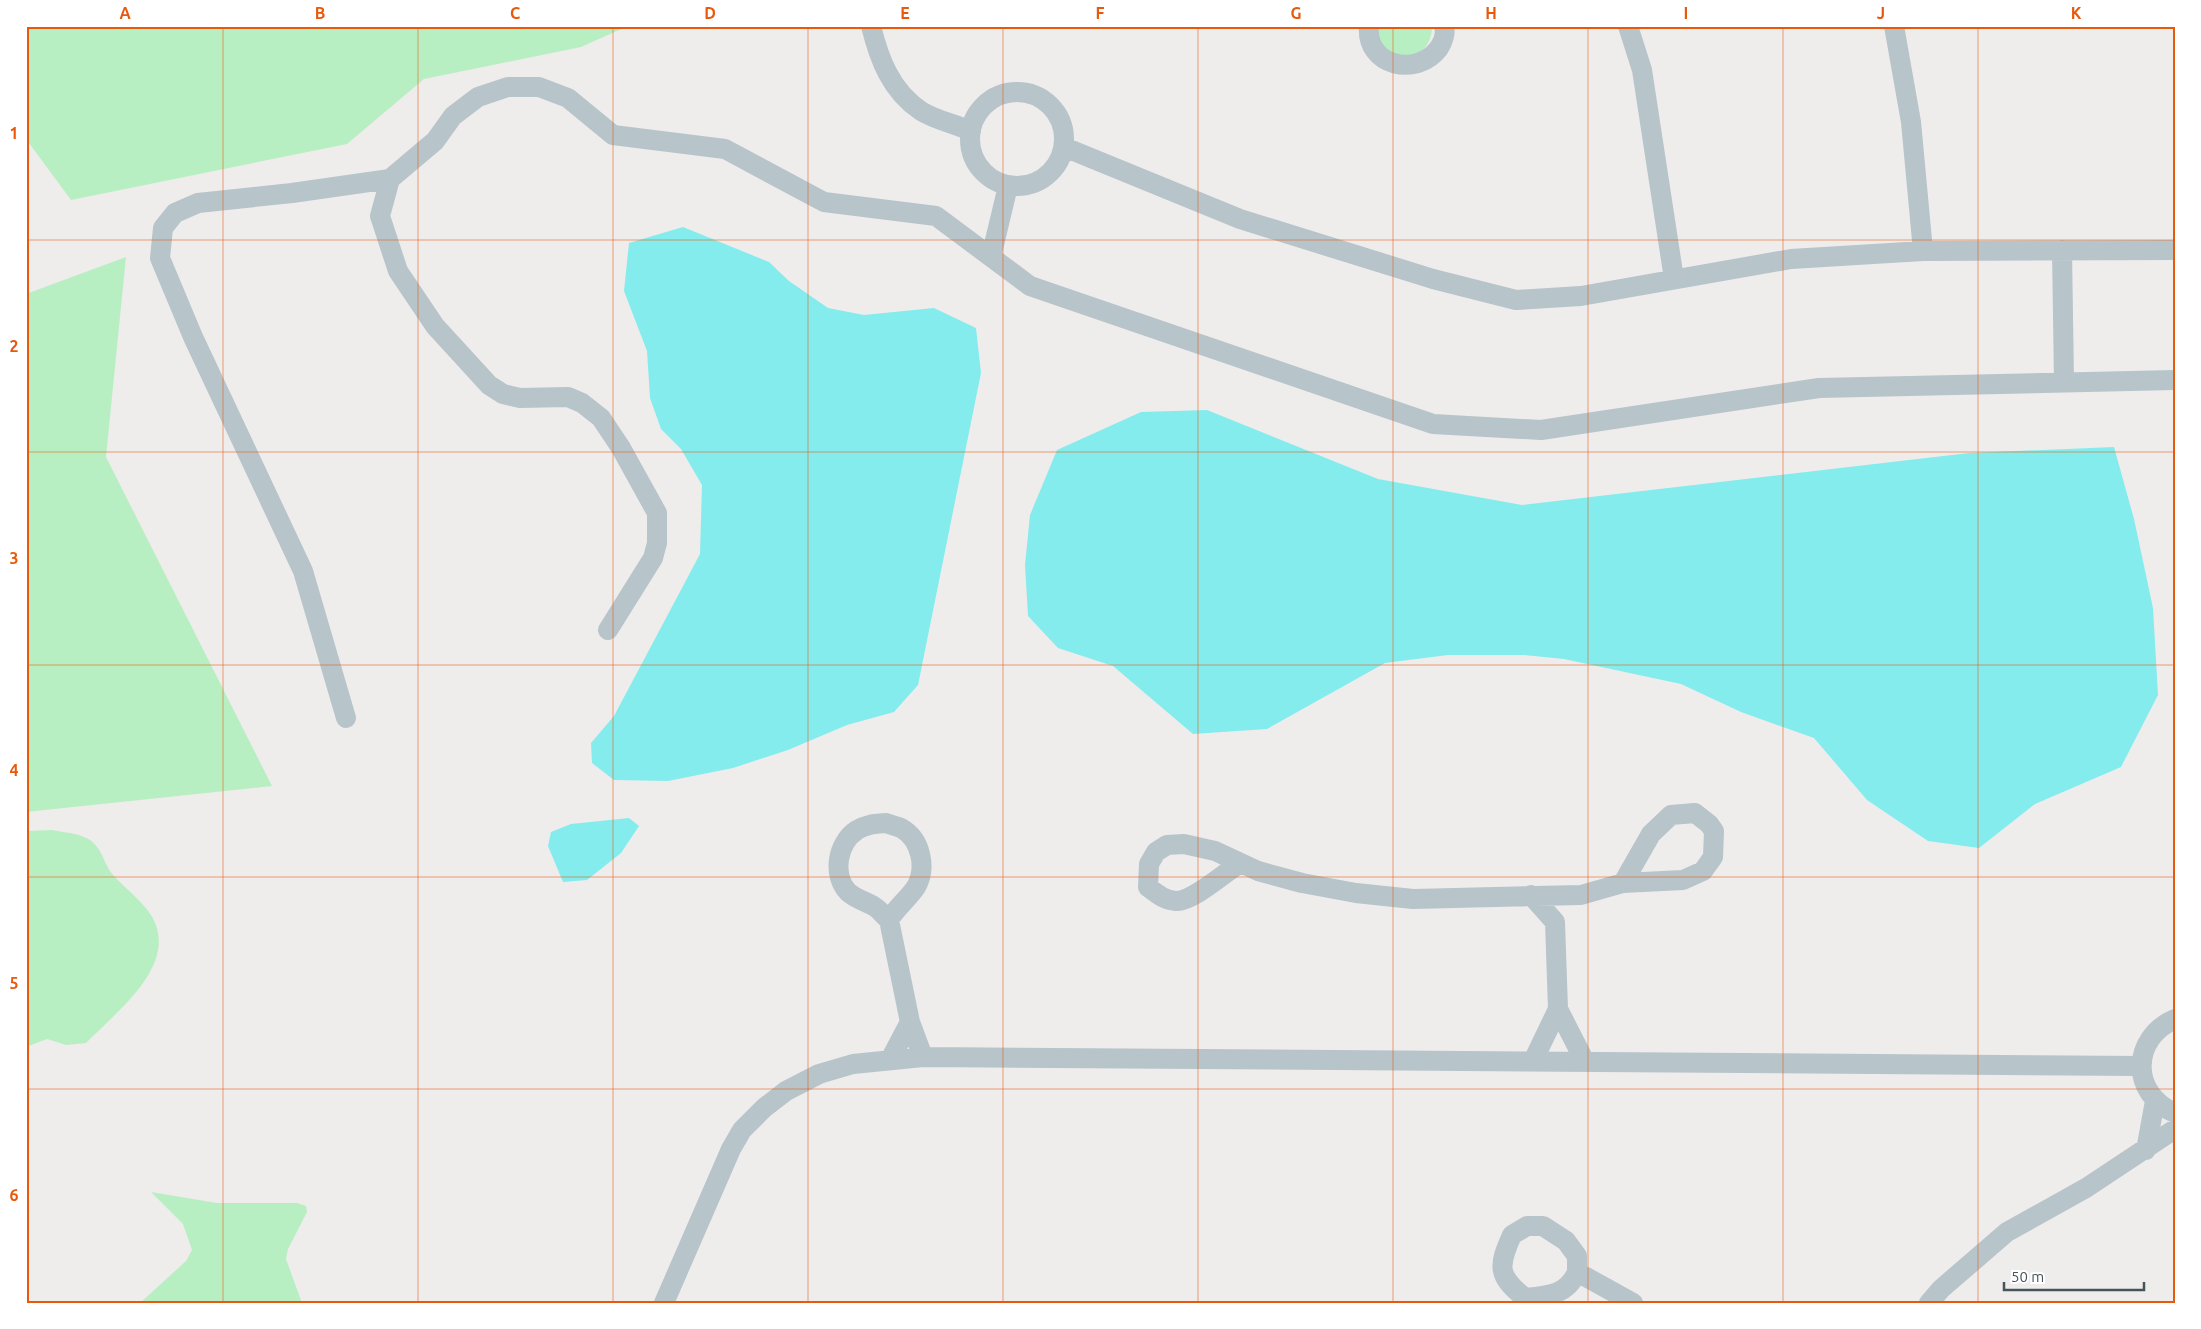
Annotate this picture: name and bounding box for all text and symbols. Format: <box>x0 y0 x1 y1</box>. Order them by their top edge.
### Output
text: A <box>119 4 131 22</box>
text: B <box>315 4 325 22</box>
text: C <box>510 4 520 22</box>
text: D <box>704 4 716 22</box>
text: E <box>900 4 910 22</box>
text: F <box>1096 4 1105 22</box>
text: G <box>1290 4 1302 22</box>
text: H <box>1485 4 1497 22</box>
text: I <box>1684 4 1688 22</box>
text: J <box>1877 4 1885 22</box>
text: K <box>2071 4 2082 22</box>
text: 1 <box>9 124 19 142</box>
text: 2 <box>9 337 19 355</box>
text: 3 <box>9 549 19 567</box>
text: 4 <box>9 761 19 779</box>
text: 5 <box>9 974 19 992</box>
text: 6 <box>9 1186 19 1204</box>
scale bar <box>2004 1259 2144 1291</box>
text: 50 m <box>2011 1268 2044 1285</box>

